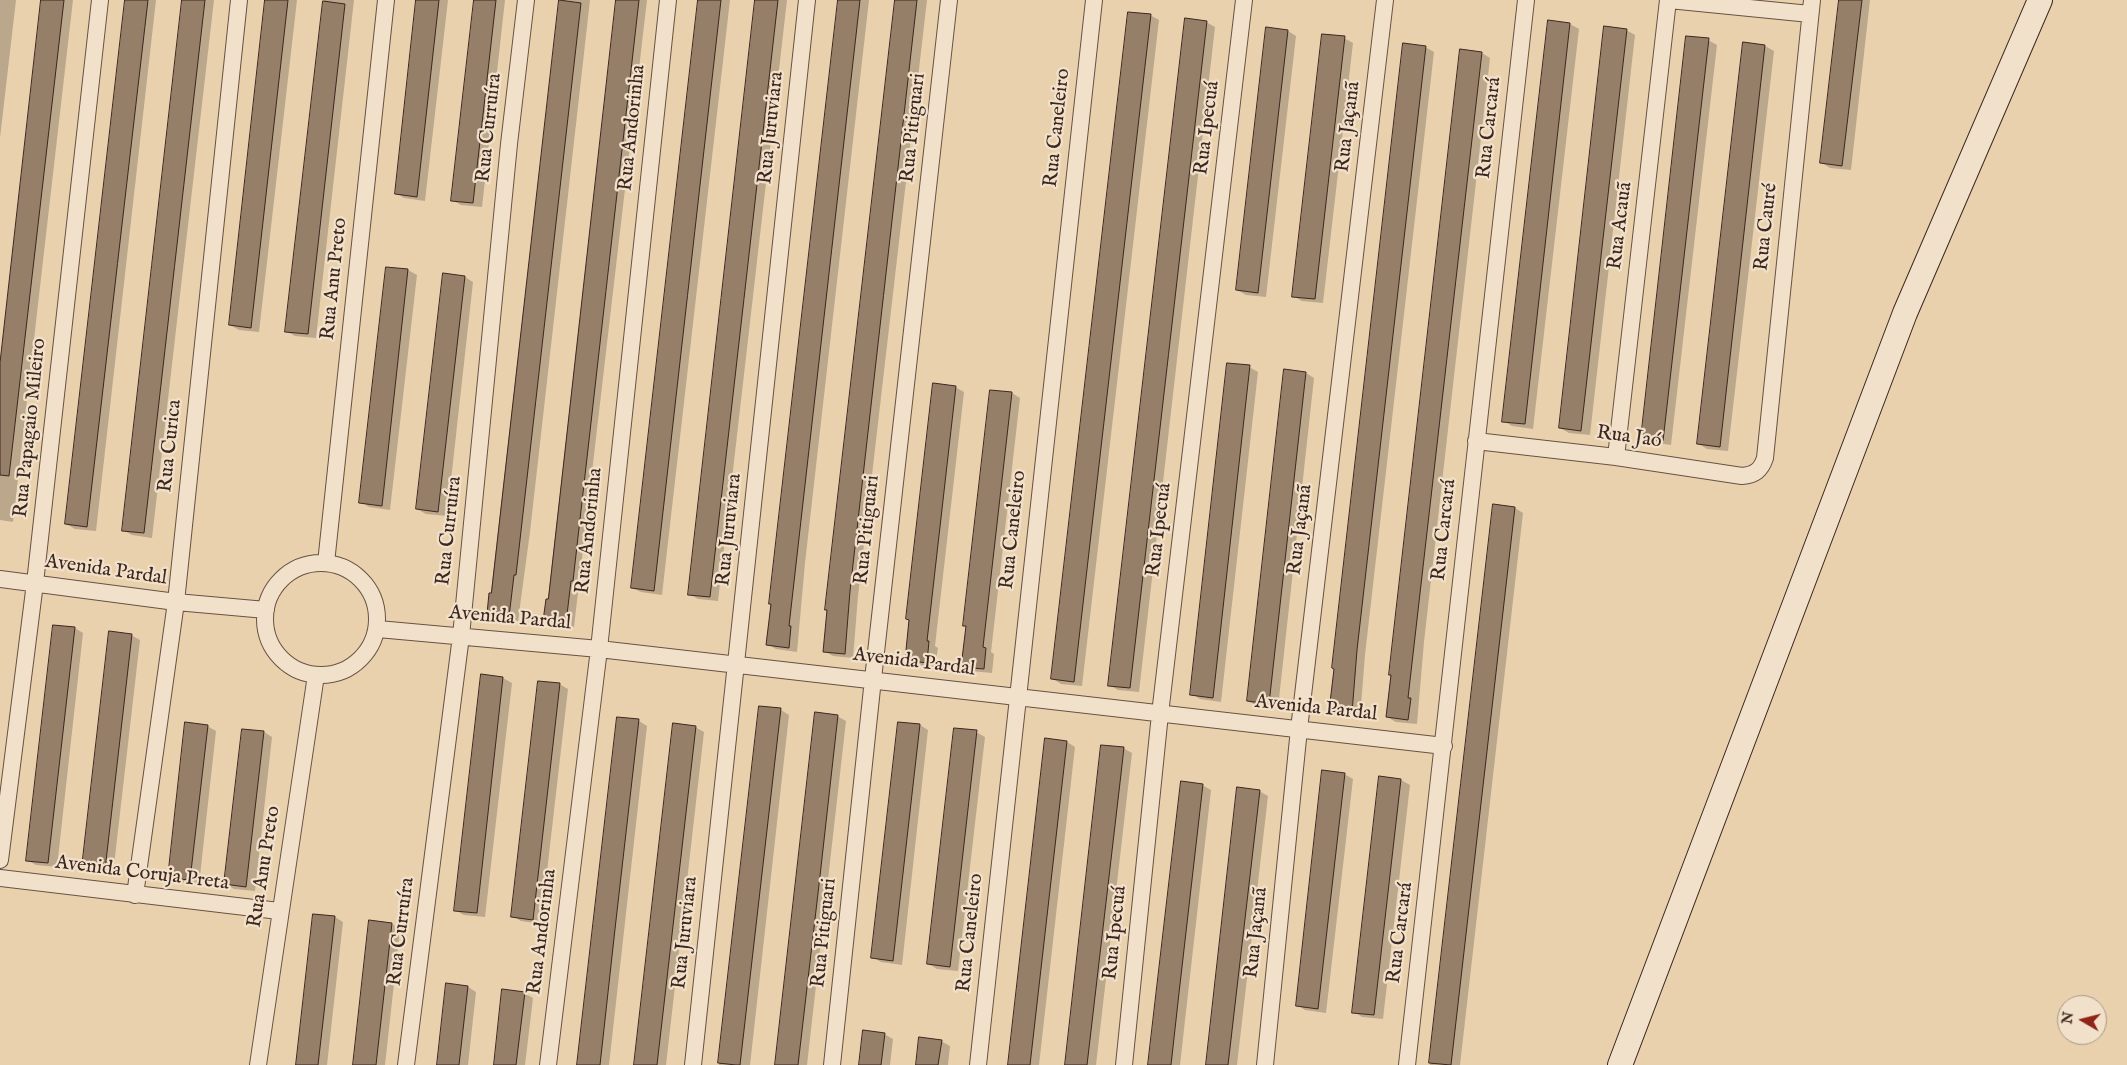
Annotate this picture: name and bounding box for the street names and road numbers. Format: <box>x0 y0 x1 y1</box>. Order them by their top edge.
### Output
street label: Rua Andorinha <box>614 64 652 192</box>
street label: Rua Caneleiro <box>1040 67 1076 189</box>
street label: Rua Juruviara <box>754 71 790 185</box>
street label: Rua Curruíra <box>472 72 508 184</box>
street label: Rua Pitiguari <box>896 72 932 184</box>
street label: Rua Carcará <box>1473 76 1507 180</box>
street label: Rua Ipecuá <box>1190 80 1226 176</box>
street label: Rua Jaçanã <box>1332 80 1366 174</box>
street label: Rua Acauã <box>1604 181 1638 271</box>
street label: Rua Cauré <box>1750 182 1784 272</box>
street label: Rua Anu Preto <box>317 217 353 341</box>
street label: Rua Papagaio Mileiro <box>10 337 52 519</box>
street label: Rua Curica <box>154 398 188 494</box>
street label: Rua Jaó <box>1595 422 1663 454</box>
street label: Rua Andorinha <box>571 467 609 595</box>
street label: Rua Caneleiro <box>996 469 1032 591</box>
street label: Rua Juruviara <box>712 473 748 587</box>
street label: Rua Pitiguari <box>850 474 886 586</box>
street label: Rua Curruíra <box>432 475 468 587</box>
street label: Rua Carcará <box>1428 478 1462 582</box>
street label: Rua Ipecuá <box>1142 482 1178 578</box>
street label: Rua Jaçanã <box>1284 483 1318 577</box>
street label: Avenida Pardal <box>44 551 168 591</box>
street label: Avenida Pardal <box>448 602 572 636</box>
street label: Avenida Pardal <box>852 644 976 682</box>
street label: Avenida Pardal <box>1254 691 1378 727</box>
street label: Rua Anu Preto <box>244 804 286 930</box>
street label: Avenida Coruja Preta <box>54 851 230 897</box>
street label: Rua Andorinha <box>523 868 563 996</box>
street label: Rua Caneleiro <box>953 872 989 994</box>
street label: Rua Curruíra <box>383 876 421 988</box>
street label: Rua Juruviara <box>668 876 704 990</box>
street label: Rua Pitiguari <box>807 877 843 989</box>
street label: Rua Carcará <box>1383 881 1419 985</box>
street label: Rua Ipecuá <box>1099 885 1133 981</box>
street label: Rua Jaçanã <box>1240 886 1274 980</box>

